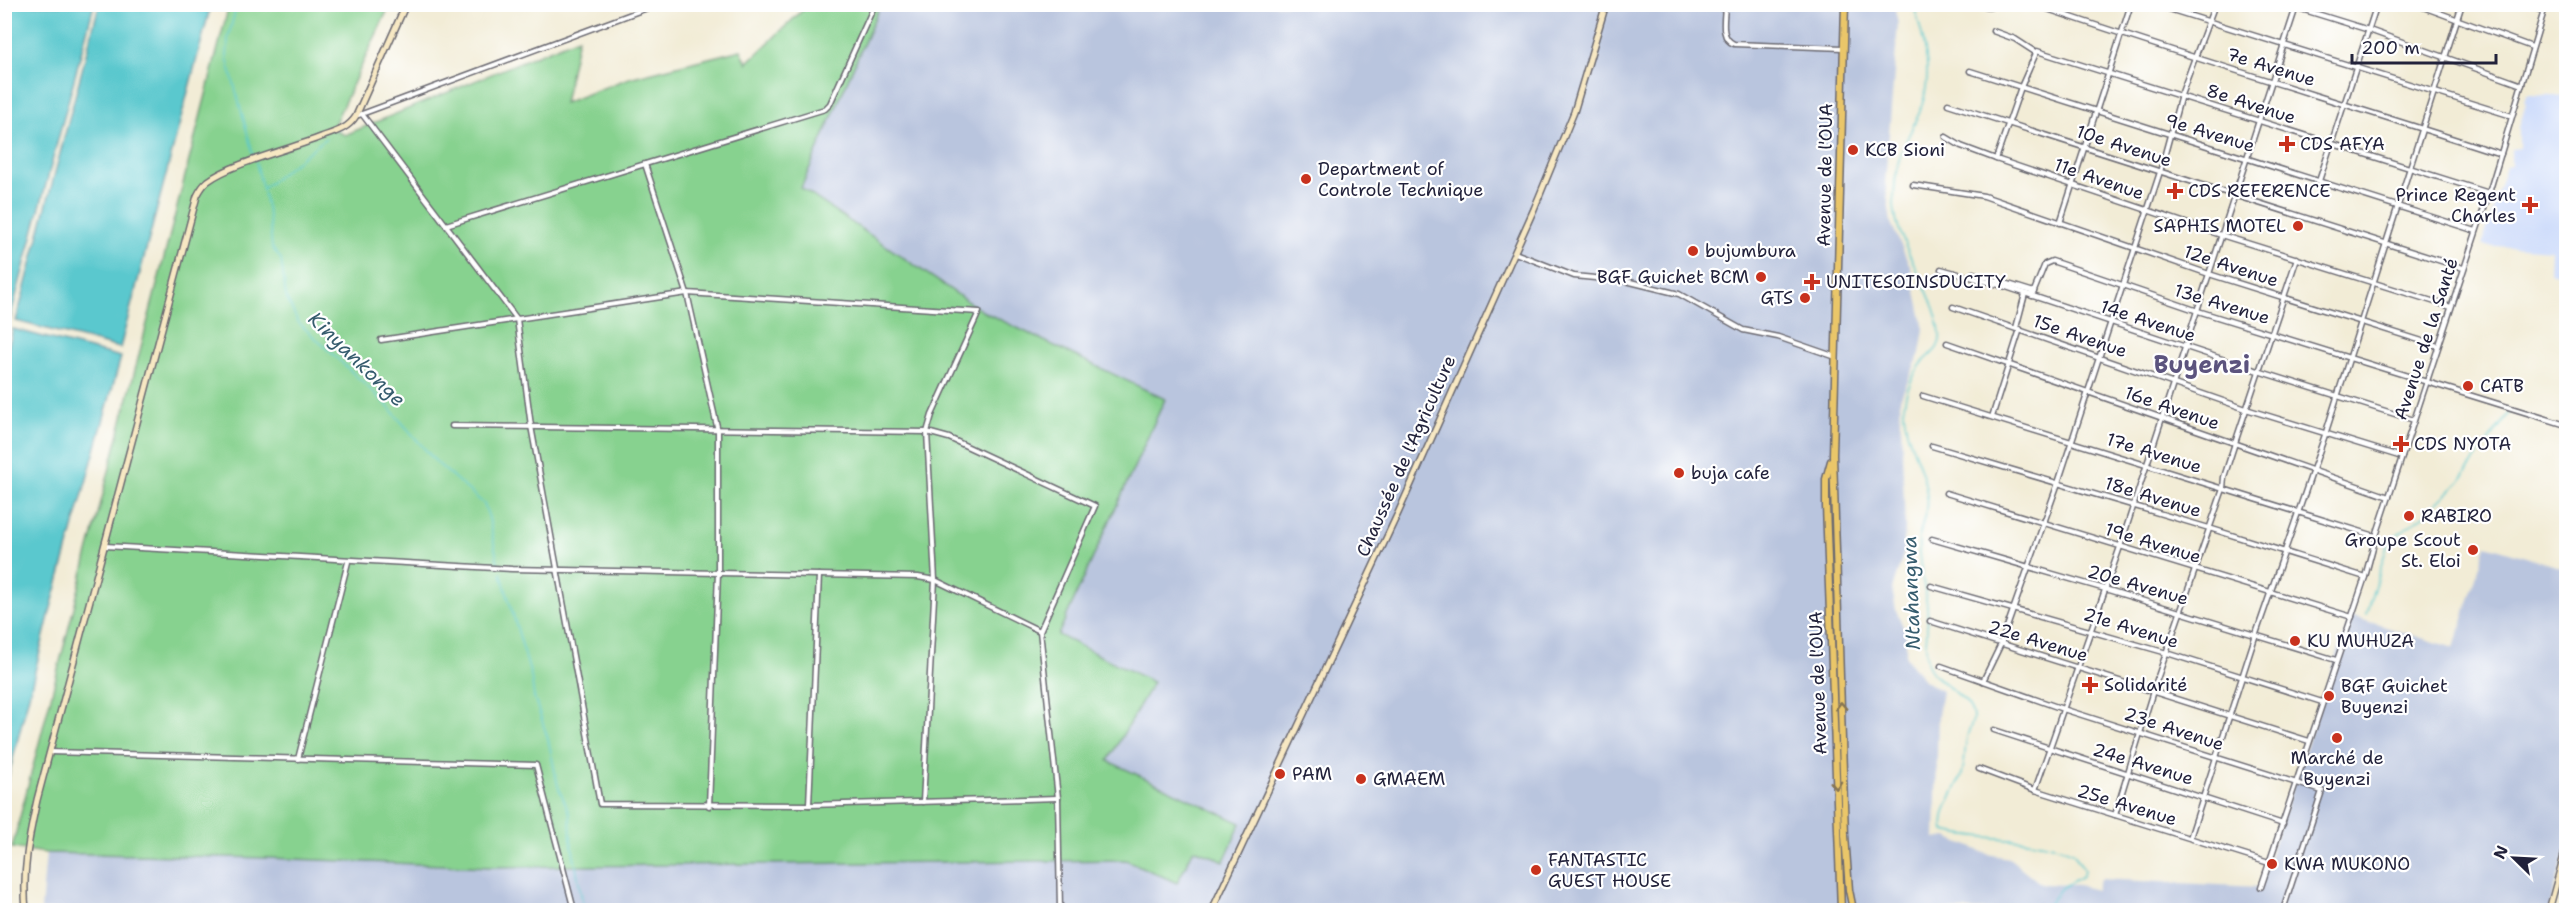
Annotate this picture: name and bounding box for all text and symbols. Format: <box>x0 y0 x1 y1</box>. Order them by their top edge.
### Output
scale bar <box>2352 27 2496 65</box>
text: 200 m <box>2361 36 2420 60</box>
street label: 7e Avenue <box>2224 42 2318 92</box>
street label: 8e Avenue <box>2203 78 2299 130</box>
street label: Avenue de l'OUA <box>1812 103 1838 247</box>
street label: 9e Avenue <box>2162 108 2258 158</box>
street label: 10e Avenue <box>2073 119 2175 173</box>
place label: CDS AFYA <box>2300 132 2385 156</box>
marker: CDS AFYA <box>2278 135 2296 153</box>
place label: KCB Sioni <box>1865 138 1945 162</box>
marker: KCB Sioni <box>1846 143 1860 157</box>
street label: 11e Avenue <box>2051 152 2147 206</box>
place label: Department of Controle Technique <box>1318 157 1483 202</box>
marker: Department of Controle Technique <box>1299 172 1313 186</box>
place label: CDS REFERENCE <box>2188 179 2330 203</box>
marker: CDS REFERENCE <box>2166 182 2184 200</box>
place label: Prince Regent Charles <box>2395 183 2516 228</box>
marker: Prince Regent Charles <box>2521 196 2539 214</box>
place label: SAPHIS MOTEL <box>2154 214 2286 238</box>
marker: SAPHIS MOTEL <box>2291 219 2305 233</box>
place label: bujumbura <box>1705 239 1796 263</box>
street label: 12e Avenue <box>2181 239 2281 293</box>
marker: bujumbura <box>1686 244 1700 258</box>
street label: Avenue de la Santé <box>2388 255 2464 423</box>
place label: BGF Guichet BCM <box>1597 265 1749 289</box>
marker: BGF Guichet BCM <box>1754 270 1768 284</box>
place label: UNITESOINSDUCITY <box>1826 270 2006 294</box>
marker: UNITESOINSDUCITY <box>1803 273 1821 291</box>
street label: 13e Avenue <box>2171 278 2273 330</box>
place label: GTS <box>1761 286 1793 310</box>
marker: GTS <box>1798 291 1812 305</box>
street label: 14e Avenue <box>2097 294 2199 348</box>
water label: Kinyankonge <box>303 306 411 412</box>
street label: 15e Avenue <box>2030 309 2130 363</box>
district label: Buyenzi <box>2154 349 2250 381</box>
street label: Chaussée de l'Agriculture <box>1351 352 1461 560</box>
place label: CATB <box>2480 374 2524 398</box>
marker: CATB <box>2461 379 2475 393</box>
street label: 16e Avenue <box>2121 381 2223 435</box>
street label: 17e Avenue <box>2103 427 2205 479</box>
place label: CDS NYOTA <box>2414 432 2511 456</box>
marker: CDS NYOTA <box>2392 435 2410 453</box>
place label: buja cafe <box>1691 461 1770 485</box>
marker: buja cafe <box>1672 466 1686 480</box>
street label: 18e Avenue <box>2102 471 2204 523</box>
place label: RABIRO <box>2421 504 2492 528</box>
marker: RABIRO <box>2402 509 2416 523</box>
street label: 19e Avenue <box>2102 517 2204 569</box>
place label: Groupe Scout St. Eloi <box>2345 528 2461 573</box>
water label: Ntahangwa <box>1896 535 1926 651</box>
marker: Groupe Scout St. Eloi <box>2466 543 2480 557</box>
street label: 20e Avenue <box>2085 559 2191 611</box>
street label: 21e Avenue <box>2080 602 2182 654</box>
street label: Avenue de l'OUA <box>1804 611 1832 755</box>
street label: 22e Avenue <box>1985 614 2091 668</box>
place label: KU MUHUZA <box>2307 629 2414 653</box>
marker: KU MUHUZA <box>2288 634 2302 648</box>
place label: Solidarité <box>2104 673 2187 697</box>
place label: BGF Guichet Buyenzi <box>2341 674 2448 719</box>
marker: Solidarité <box>2081 676 2099 694</box>
marker: BGF Guichet Buyenzi <box>2322 689 2336 703</box>
one-way arrow <box>1834 701 1847 710</box>
street label: 23e Avenue <box>2121 702 2227 756</box>
marker: Marché de Buyenzi <box>2330 731 2344 745</box>
street label: 24e Avenue <box>2090 737 2196 791</box>
place label: Marché de Buyenzi <box>2290 746 2384 791</box>
place label: PAM <box>1292 762 1332 786</box>
marker: PAM <box>1273 767 1287 781</box>
place label: GMAEM <box>1373 767 1445 791</box>
marker: GMAEM <box>1354 772 1368 786</box>
street label: 25e Avenue <box>2074 778 2180 832</box>
one-way arrow <box>1830 781 1843 790</box>
north arrow <box>2484 828 2544 888</box>
text: N <box>2489 842 2513 862</box>
place label: FANTASTIC GUEST HOUSE <box>1548 848 1671 893</box>
place label: KWA MUKONO <box>2284 852 2410 876</box>
marker: KWA MUKONO <box>2265 857 2279 871</box>
marker: FANTASTIC GUEST HOUSE <box>1529 863 1543 877</box>

